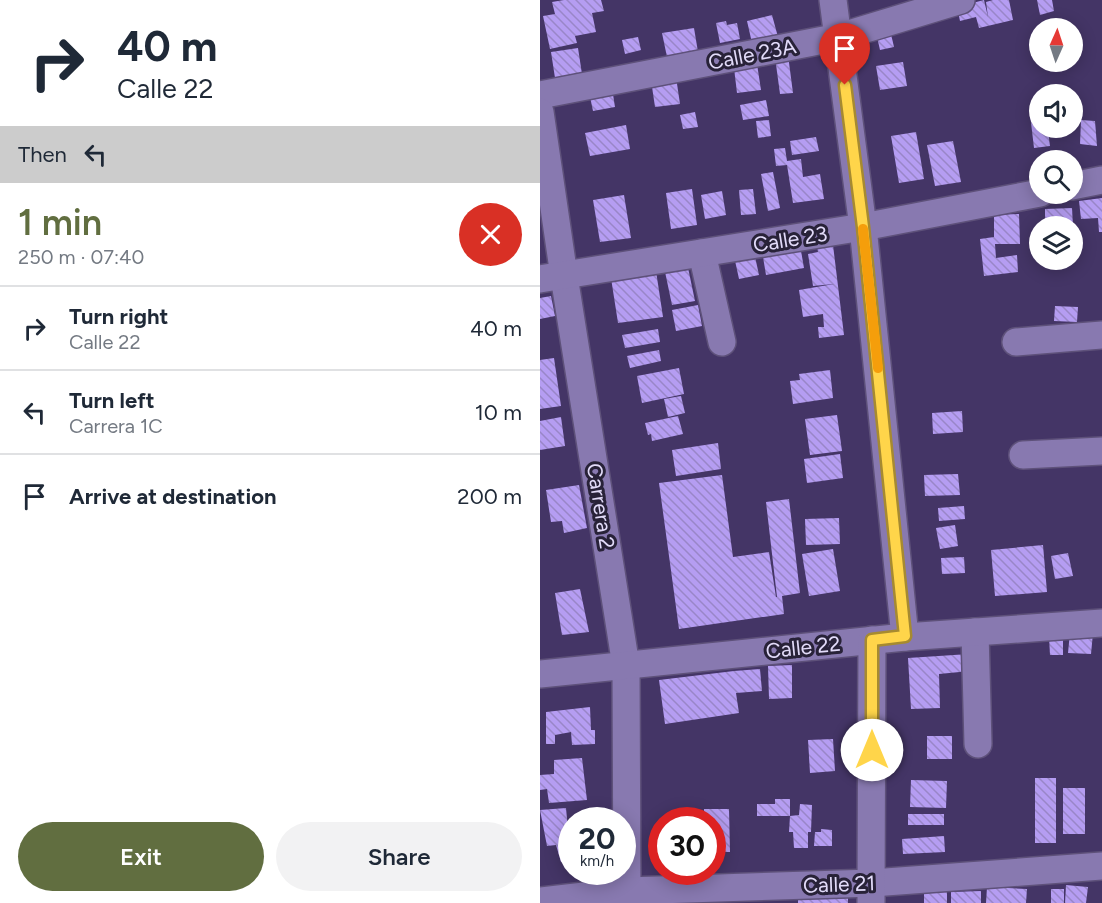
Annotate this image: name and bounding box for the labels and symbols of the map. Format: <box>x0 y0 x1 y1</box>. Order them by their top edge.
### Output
north arrow <box>1029 18 1083 72</box>
pin <box>819 23 870 85</box>
street label: Calle 23A <box>706 33 798 75</box>
street label: Calle 23 <box>751 221 829 257</box>
street label: Carrera 2 <box>582 461 620 551</box>
street label: Calle 22 <box>764 631 842 663</box>
position arrow <box>840 718 904 782</box>
speed limit sign: 30 <box>648 807 726 885</box>
street label: Calle 21 <box>803 870 875 898</box>

